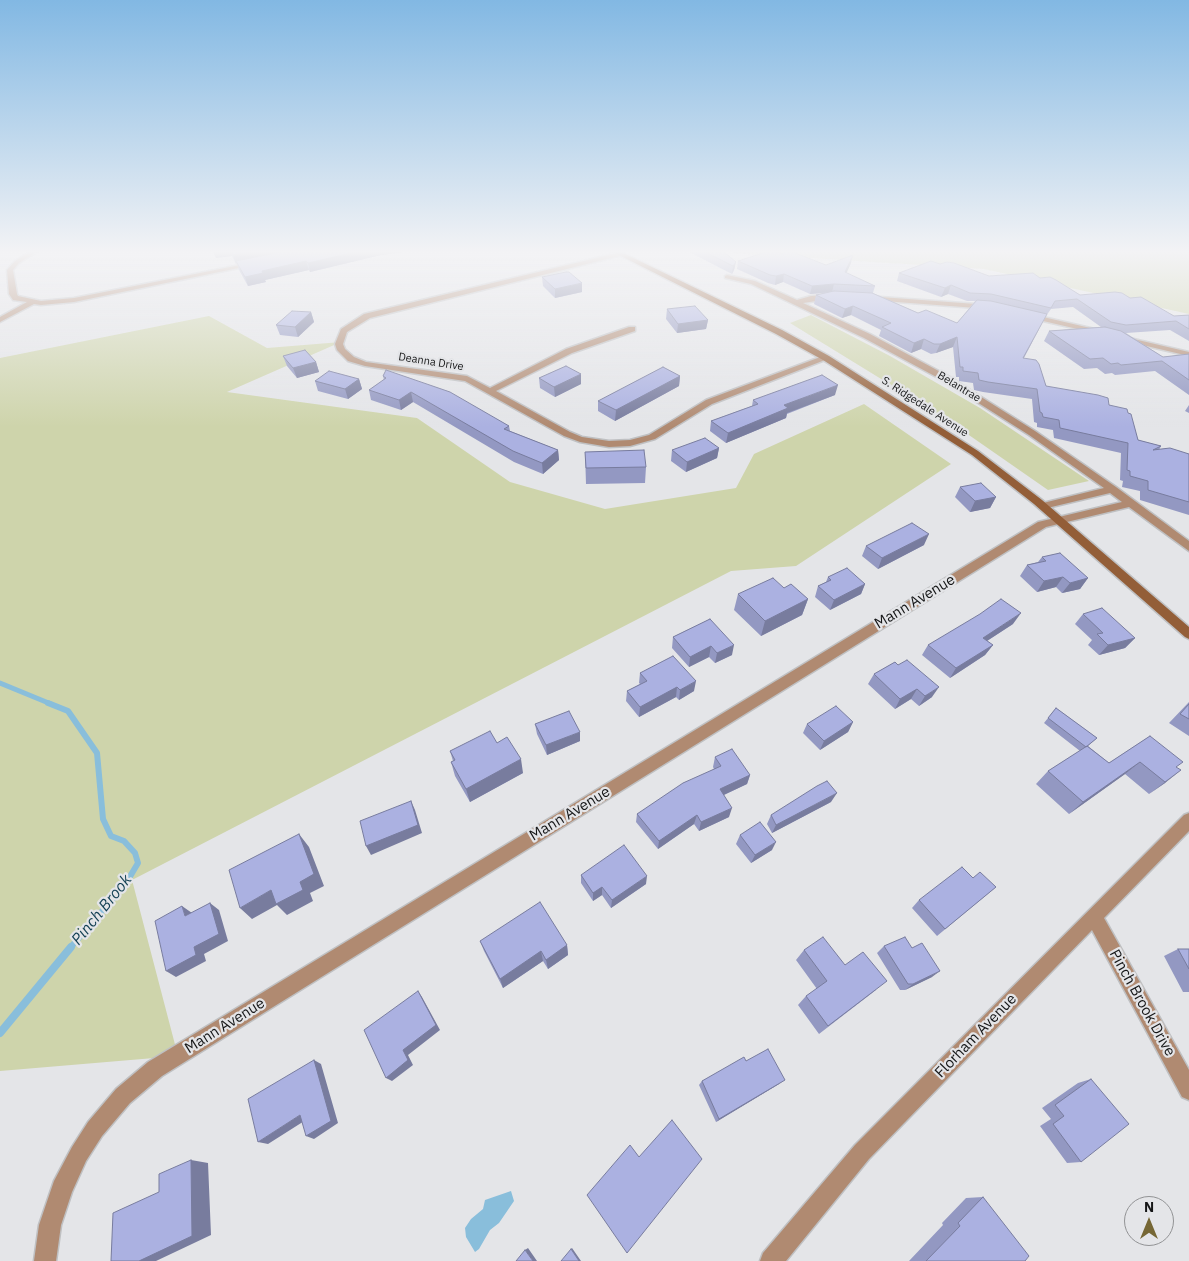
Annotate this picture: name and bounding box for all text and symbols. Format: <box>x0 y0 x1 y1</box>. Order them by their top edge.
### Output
street label: Deanna Drive <box>397 350 465 374</box>
street label: Belantrae <box>935 369 983 405</box>
street label: S. Ridgedale Avenue <box>879 374 971 440</box>
street label: Mann Avenue <box>871 571 959 633</box>
street label: Mann Avenue <box>526 783 614 845</box>
water label: Pinch Brook <box>68 871 136 949</box>
street label: Pinch Brook Drive <box>1105 946 1179 1060</box>
street label: Florham Avenue <box>931 990 1021 1082</box>
street label: Mann Avenue <box>182 994 268 1058</box>
north arrow <box>1124 1196 1174 1246</box>
text: N <box>1144 1198 1154 1216</box>

